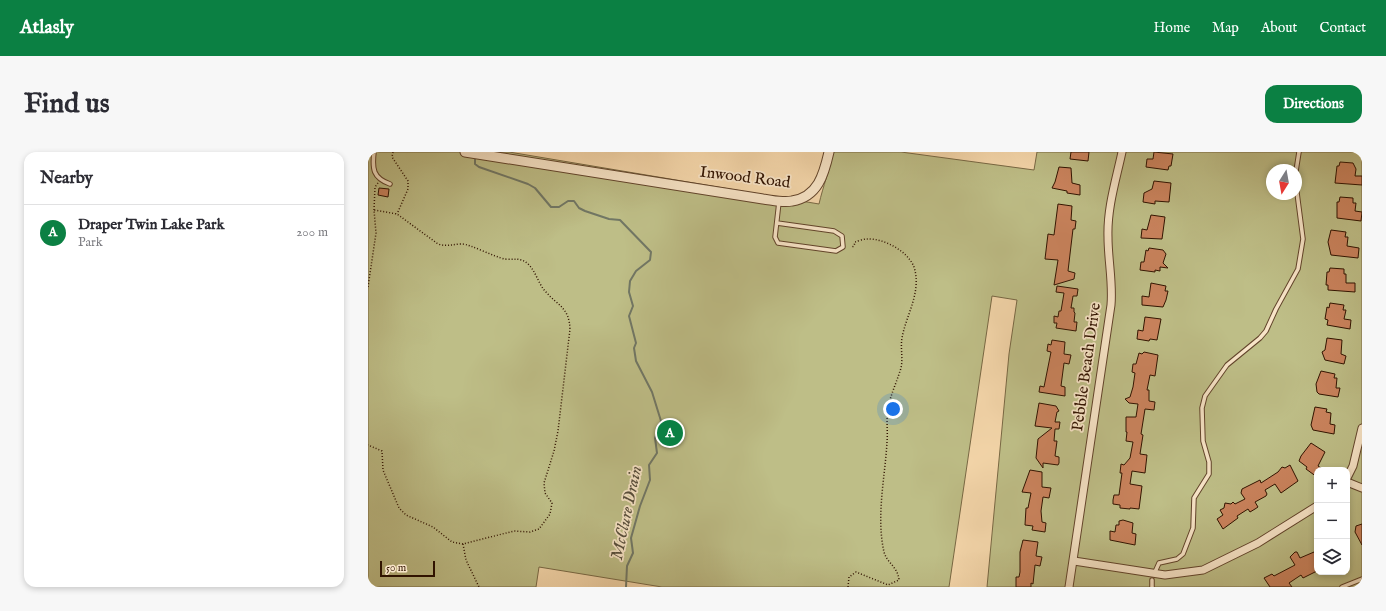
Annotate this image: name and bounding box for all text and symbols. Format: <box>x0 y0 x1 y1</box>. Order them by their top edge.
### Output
text: Atlasly <box>20 16 74 40</box>
text: Home <box>1154 19 1190 37</box>
text: Map <box>1212 19 1239 37</box>
text: About <box>1261 19 1297 37</box>
text: Contact <box>1319 19 1366 37</box>
button: Directions <box>1265 85 1362 123</box>
text: Find us <box>24 87 110 122</box>
street label: Inwood Road <box>699 163 792 194</box>
north arrow <box>1266 164 1302 200</box>
text: Nearby <box>40 168 93 189</box>
text: Draper Twin Lake Park <box>78 215 224 234</box>
text: A <box>49 224 57 241</box>
text: 200 m <box>296 224 328 241</box>
text: Park <box>78 234 103 251</box>
street label: Pebble Beach Drive <box>1068 301 1106 433</box>
your location <box>883 399 903 419</box>
pin: A <box>657 418 683 448</box>
water label: McClure Drain <box>607 464 647 562</box>
map controls <box>1314 467 1350 575</box>
button: + <box>1314 467 1350 503</box>
button: − <box>1314 503 1350 539</box>
button: layers <box>1314 539 1350 575</box>
scale bar <box>380 559 435 578</box>
text: 50 m <box>386 561 406 575</box>

